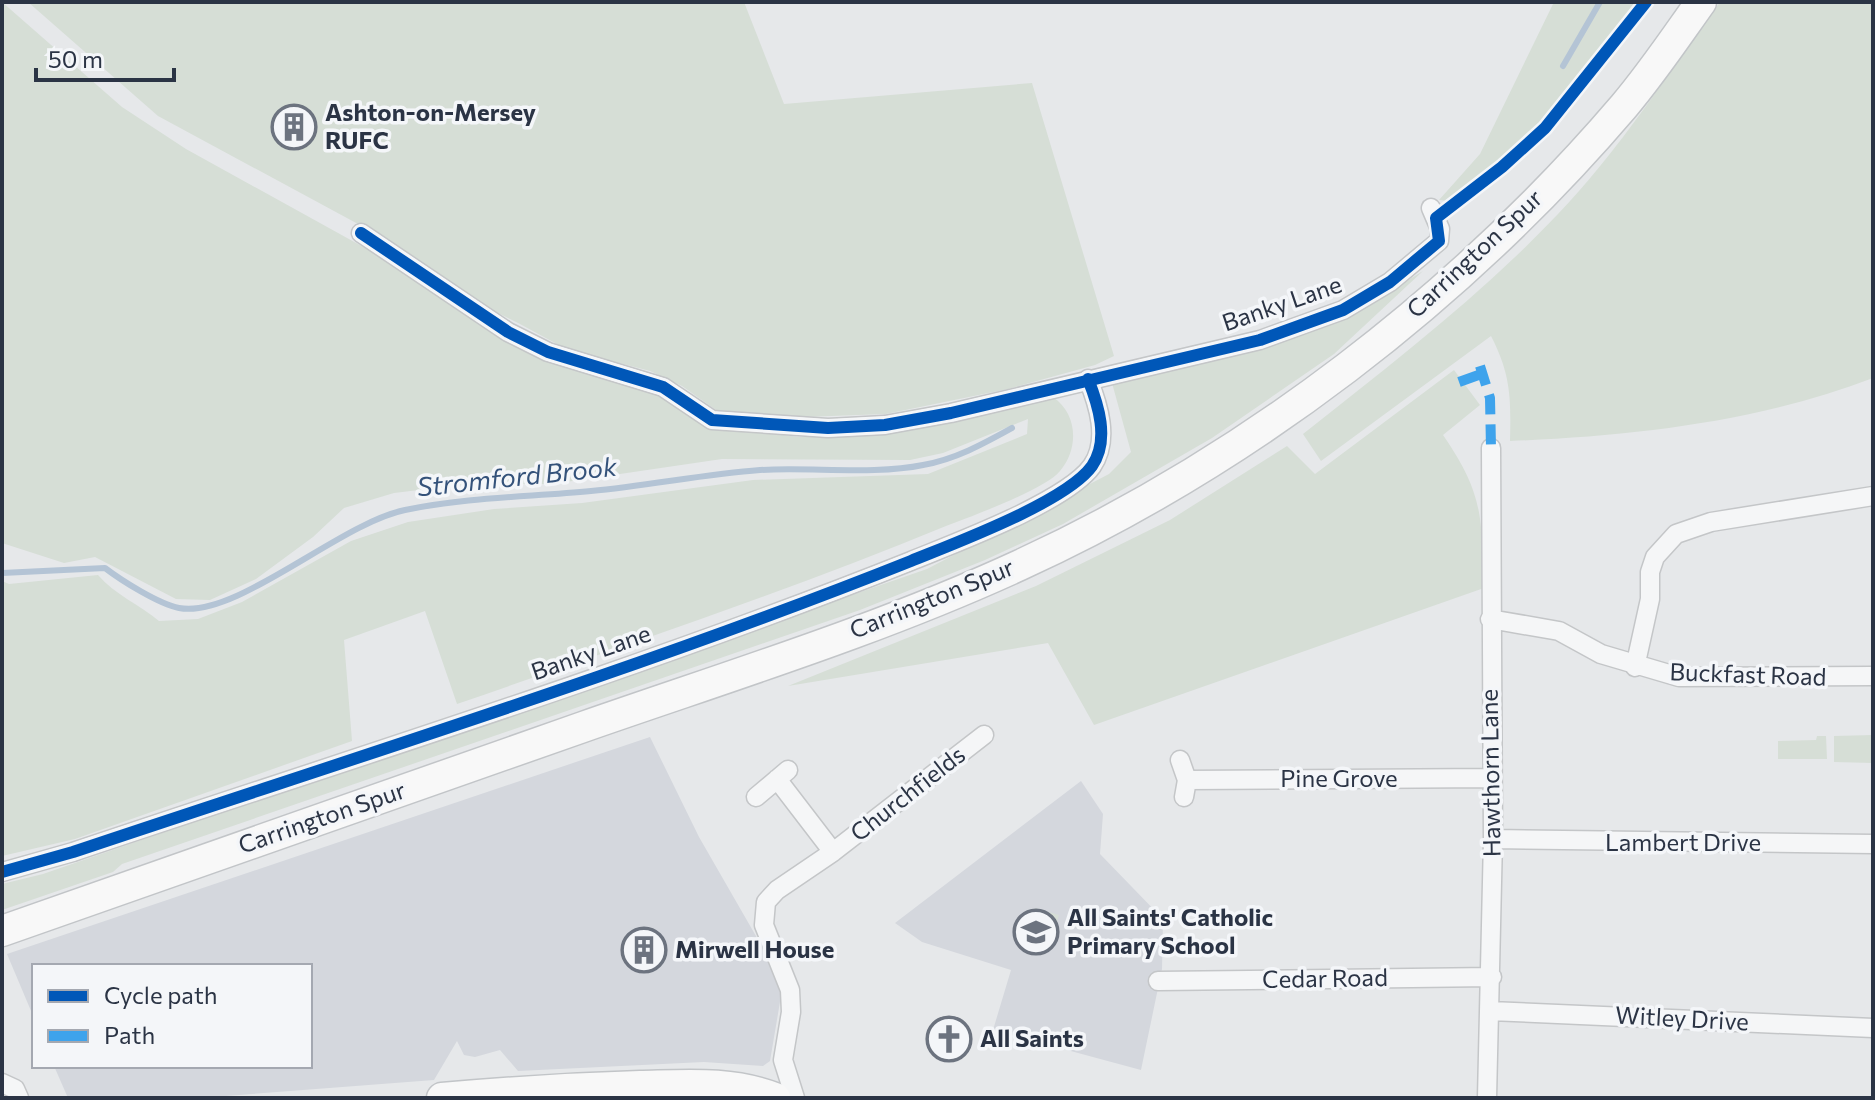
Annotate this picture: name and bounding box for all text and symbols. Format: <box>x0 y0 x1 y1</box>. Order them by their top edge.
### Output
scale bar <box>36 32 174 82</box>
text: 50 m <box>48 44 103 73</box>
place label: Ashton-on-Mersey RUFC <box>325 97 536 154</box>
building icon: Ashton-on-Mersey RUFC <box>270 103 318 151</box>
street label: Carrington Spur <box>1400 182 1548 323</box>
street label: Banky Lane <box>1218 269 1345 337</box>
water label: Stromford Brook <box>415 450 619 501</box>
street label: Carrington Spur <box>845 551 1018 644</box>
street label: Banky Lane <box>527 618 654 686</box>
street label: Buckfast Road <box>1669 656 1827 691</box>
street label: Hawthorn Lane <box>1474 689 1505 857</box>
street label: Churchfields <box>844 739 970 847</box>
street label: Pine Grove <box>1280 763 1398 792</box>
street label: Carrington Spur <box>234 774 409 859</box>
street label: Lambert Drive <box>1605 827 1761 856</box>
place label: All Saints' Catholic Primary School <box>1067 902 1273 959</box>
school or university icon: All Saints' Catholic Primary School <box>1012 908 1060 956</box>
building icon: Mirwell House <box>620 926 668 974</box>
place label: Mirwell House <box>675 934 834 963</box>
street label: Cedar Road <box>1262 962 1388 993</box>
legend <box>32 964 312 1068</box>
text: Cycle path <box>104 980 218 1009</box>
street label: Witley Drive <box>1614 1000 1750 1035</box>
church icon: All Saints <box>925 1015 973 1063</box>
text: Path <box>104 1020 155 1049</box>
place label: All Saints <box>980 1023 1084 1052</box>

